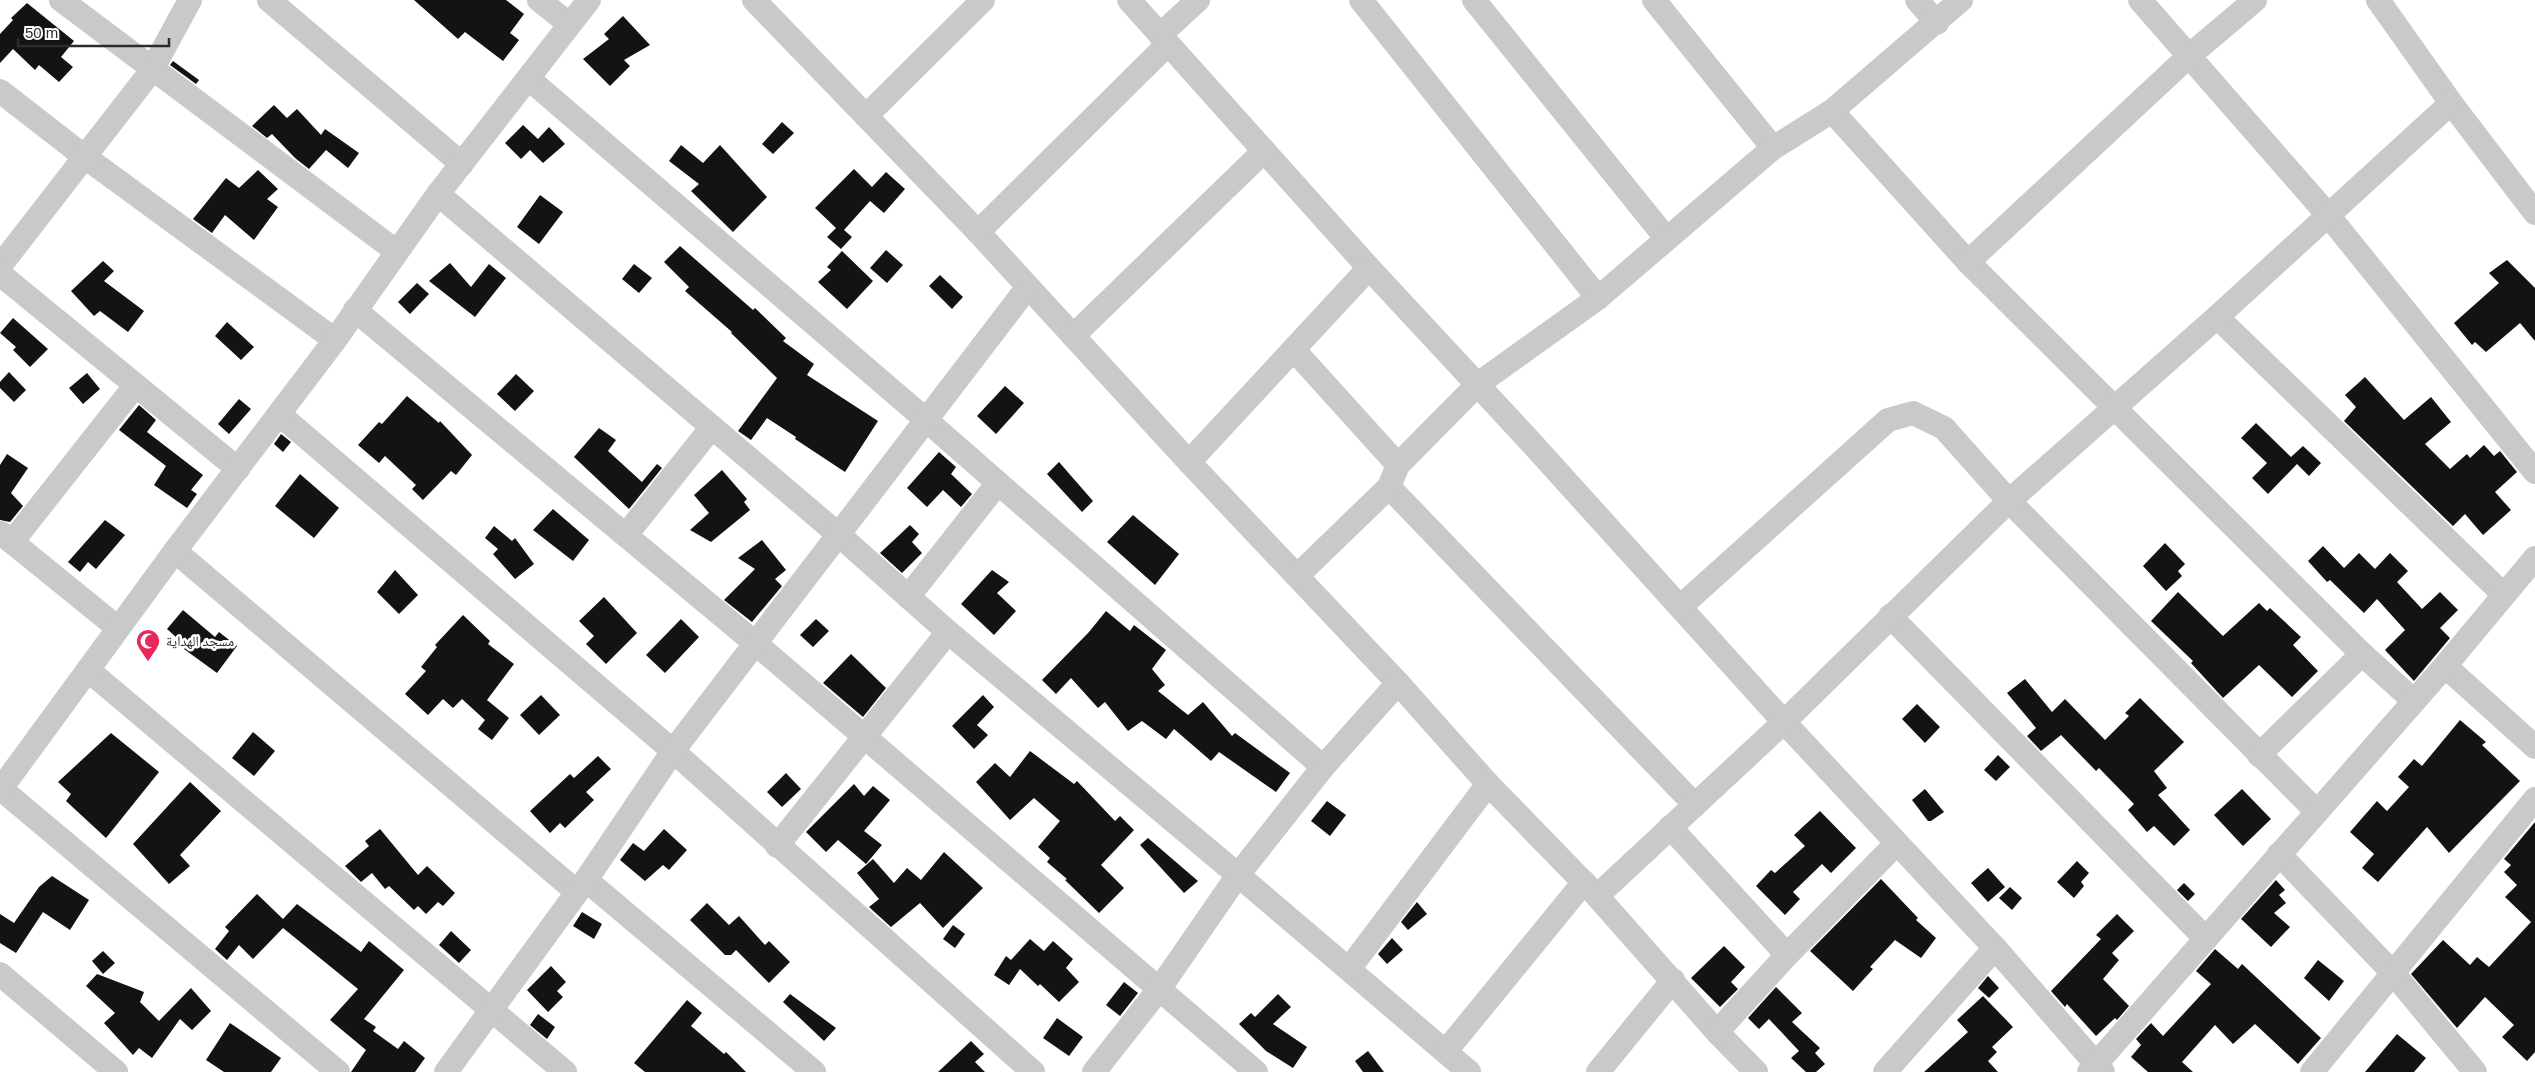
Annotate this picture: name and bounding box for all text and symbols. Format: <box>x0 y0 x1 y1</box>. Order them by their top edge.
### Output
scale bar <box>18 15 169 47</box>
text: 50 m <box>25 24 58 41</box>
mosque icon: مسجد الهداية <box>135 628 161 662</box>
place label: مسجد الهداية <box>166 633 234 649</box>

